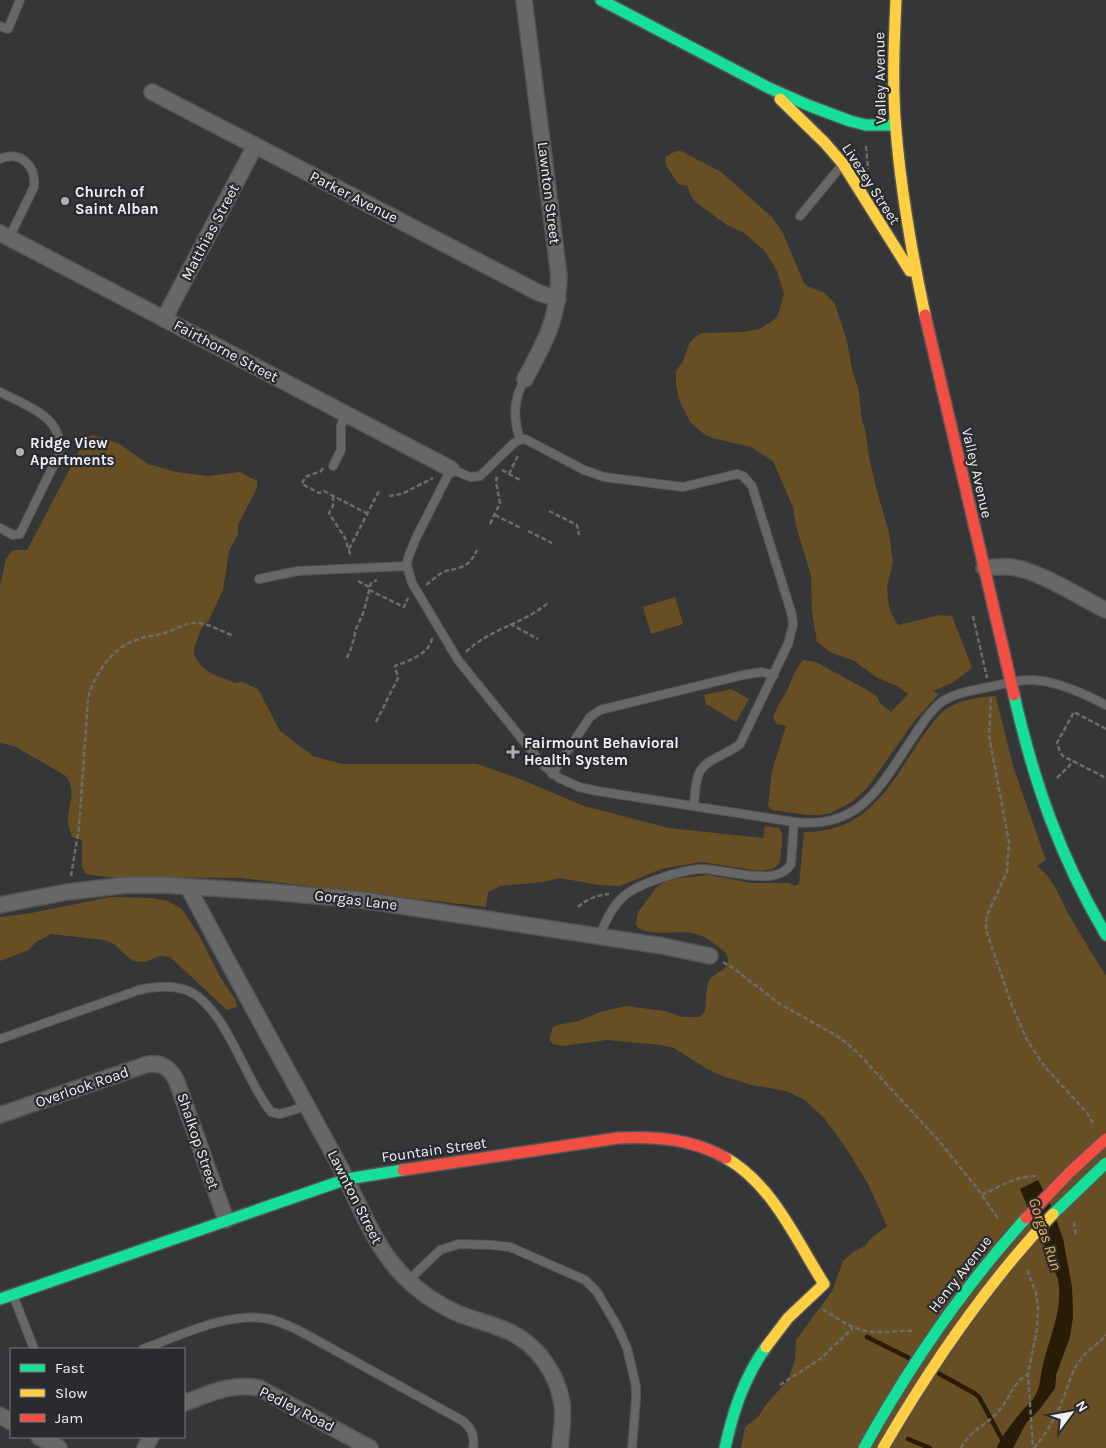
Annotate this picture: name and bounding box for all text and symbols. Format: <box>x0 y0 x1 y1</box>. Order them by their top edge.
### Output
street label: Valley Avenue <box>870 32 890 124</box>
street label: Livezey Street <box>838 140 904 228</box>
street label: Lawnton Street <box>534 141 564 245</box>
street label: Parker Avenue <box>307 167 401 227</box>
street label: Matthias Street <box>177 180 243 283</box>
place label: Church of Saint Alban <box>75 183 159 218</box>
marker: Church of Saint Alban <box>59 195 71 207</box>
street label: Fairthorne Street <box>171 316 282 386</box>
street label: Valley Avenue <box>958 426 996 520</box>
place label: Ridge View Apartments <box>30 434 115 469</box>
marker: Ridge View Apartments <box>14 446 26 458</box>
place label: Fairmount Behavioral Health System <box>524 734 679 769</box>
marker: Fairmount Behavioral Health System <box>506 745 520 759</box>
street label: Gorgas Lane <box>314 886 398 914</box>
street label: Overlook Road <box>33 1063 131 1111</box>
street label: Shalkop Street <box>173 1090 223 1192</box>
street label: Fountain Street <box>380 1134 488 1166</box>
street label: Lawnton Street <box>324 1147 387 1247</box>
water label: Gorgas Run <box>1025 1195 1066 1273</box>
street label: Henry Avenue <box>925 1232 995 1316</box>
legend <box>10 1348 185 1438</box>
text: Fast <box>55 1359 85 1377</box>
street label: Pedley Road <box>256 1382 338 1436</box>
text: Slow <box>55 1384 87 1402</box>
north arrow <box>1046 1388 1096 1438</box>
text: N <box>1072 1398 1091 1415</box>
text: Jam <box>55 1409 83 1427</box>

